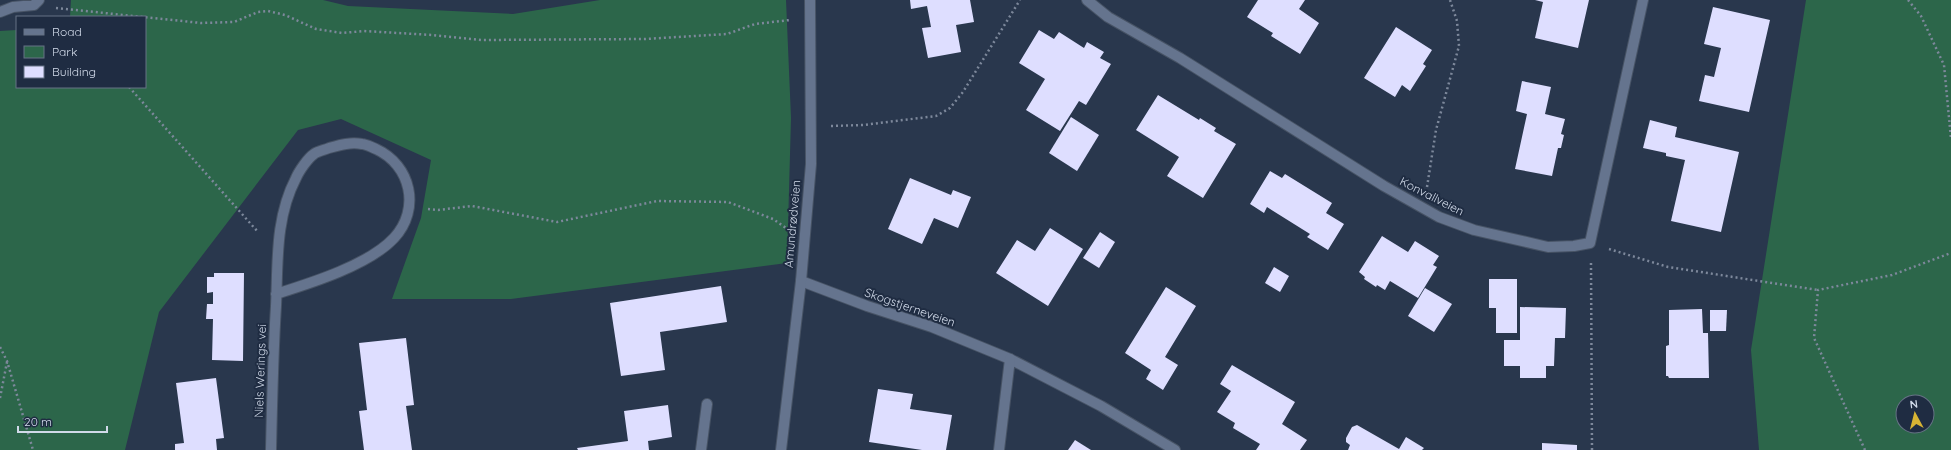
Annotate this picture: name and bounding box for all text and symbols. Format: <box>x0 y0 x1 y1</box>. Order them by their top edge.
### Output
legend <box>16 16 146 88</box>
text: Road <box>52 24 82 39</box>
text: Park <box>52 44 77 59</box>
text: Building <box>52 64 96 79</box>
street label: Konvallveien <box>1397 173 1467 219</box>
street label: Amundrødveien <box>781 179 803 269</box>
street label: Skogstjerneveien <box>863 284 957 330</box>
street label: Niels Werings vei <box>251 324 269 418</box>
north arrow <box>1895 394 1935 434</box>
text: N <box>1909 397 1919 412</box>
scale bar <box>18 408 107 434</box>
text: 20 m <box>24 414 52 429</box>

